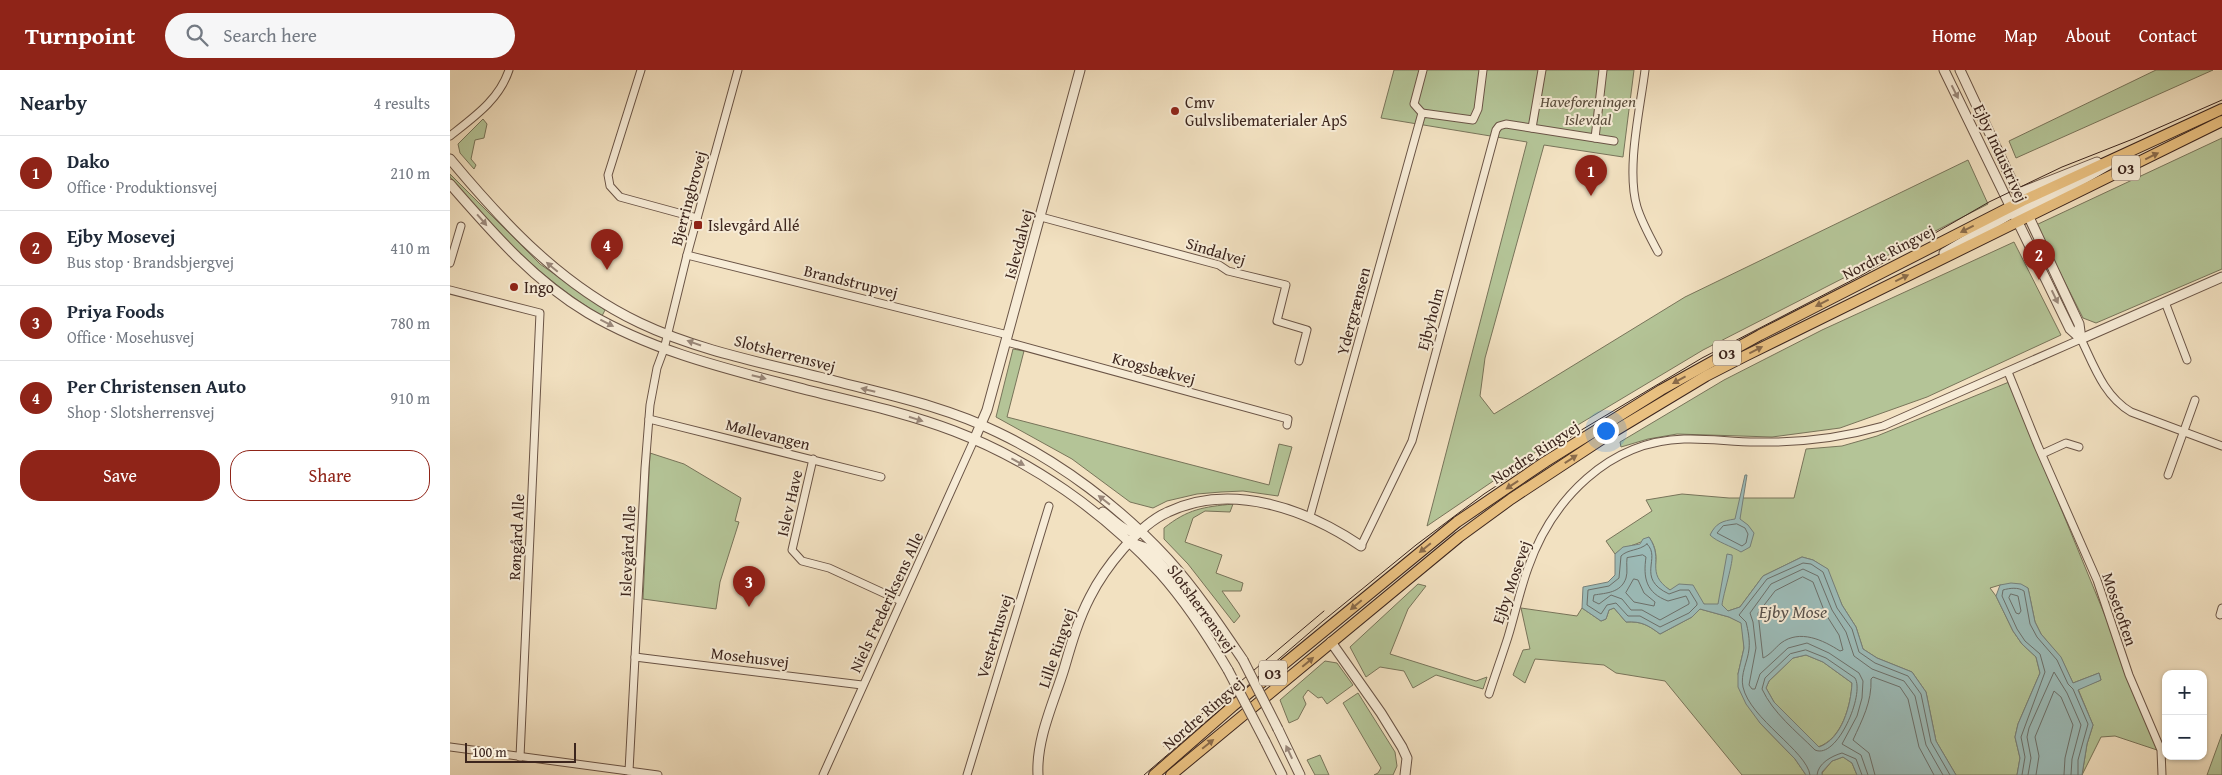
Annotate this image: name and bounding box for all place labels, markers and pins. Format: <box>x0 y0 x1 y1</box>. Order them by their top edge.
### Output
place label: Cmv Gulvslibematerialer ApS <box>1185 90 1348 132</box>
marker: Cmv Gulvslibematerialer ApS <box>1169 105 1181 117</box>
pin: 1 <box>1575 155 1607 196</box>
place label: Islevgård Allé <box>708 213 799 237</box>
marker: Islevgård Allé <box>692 219 704 231</box>
pin: 4 <box>591 229 623 270</box>
pin: 2 <box>2023 239 2055 280</box>
place label: Ingo <box>524 275 554 299</box>
marker: Ingo <box>508 281 520 293</box>
pin: 3 <box>733 566 765 607</box>

